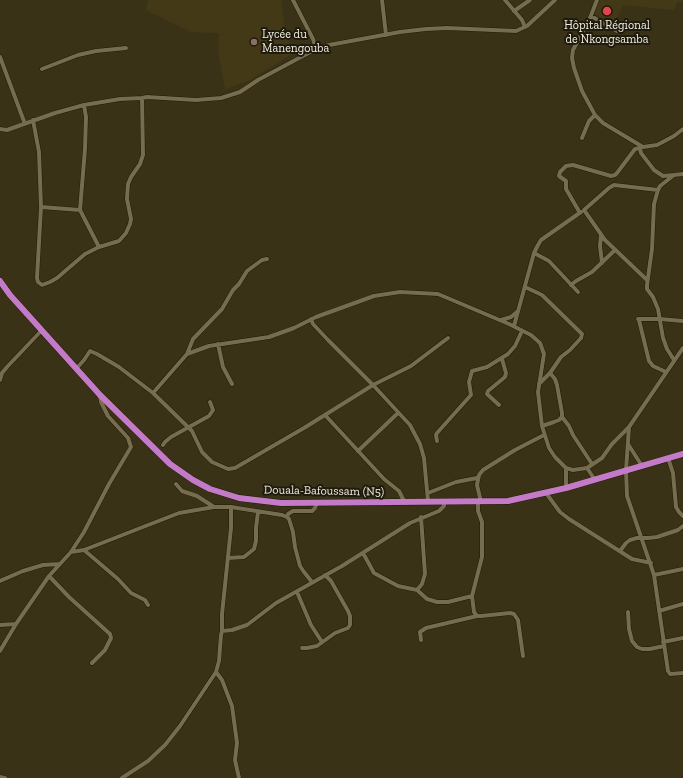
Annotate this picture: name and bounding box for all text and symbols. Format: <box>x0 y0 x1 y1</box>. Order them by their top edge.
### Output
marker: Hôpital Régional de Nkongsamba <box>601 5 613 17</box>
place label: Hôpital Régional de Nkongsamba <box>564 19 650 47</box>
place label: Lycée du Manengouba <box>262 28 329 56</box>
marker: Lycée du Manengouba <box>249 37 259 47</box>
street label: Douala-Bafoussam (N5) <box>264 483 384 499</box>

